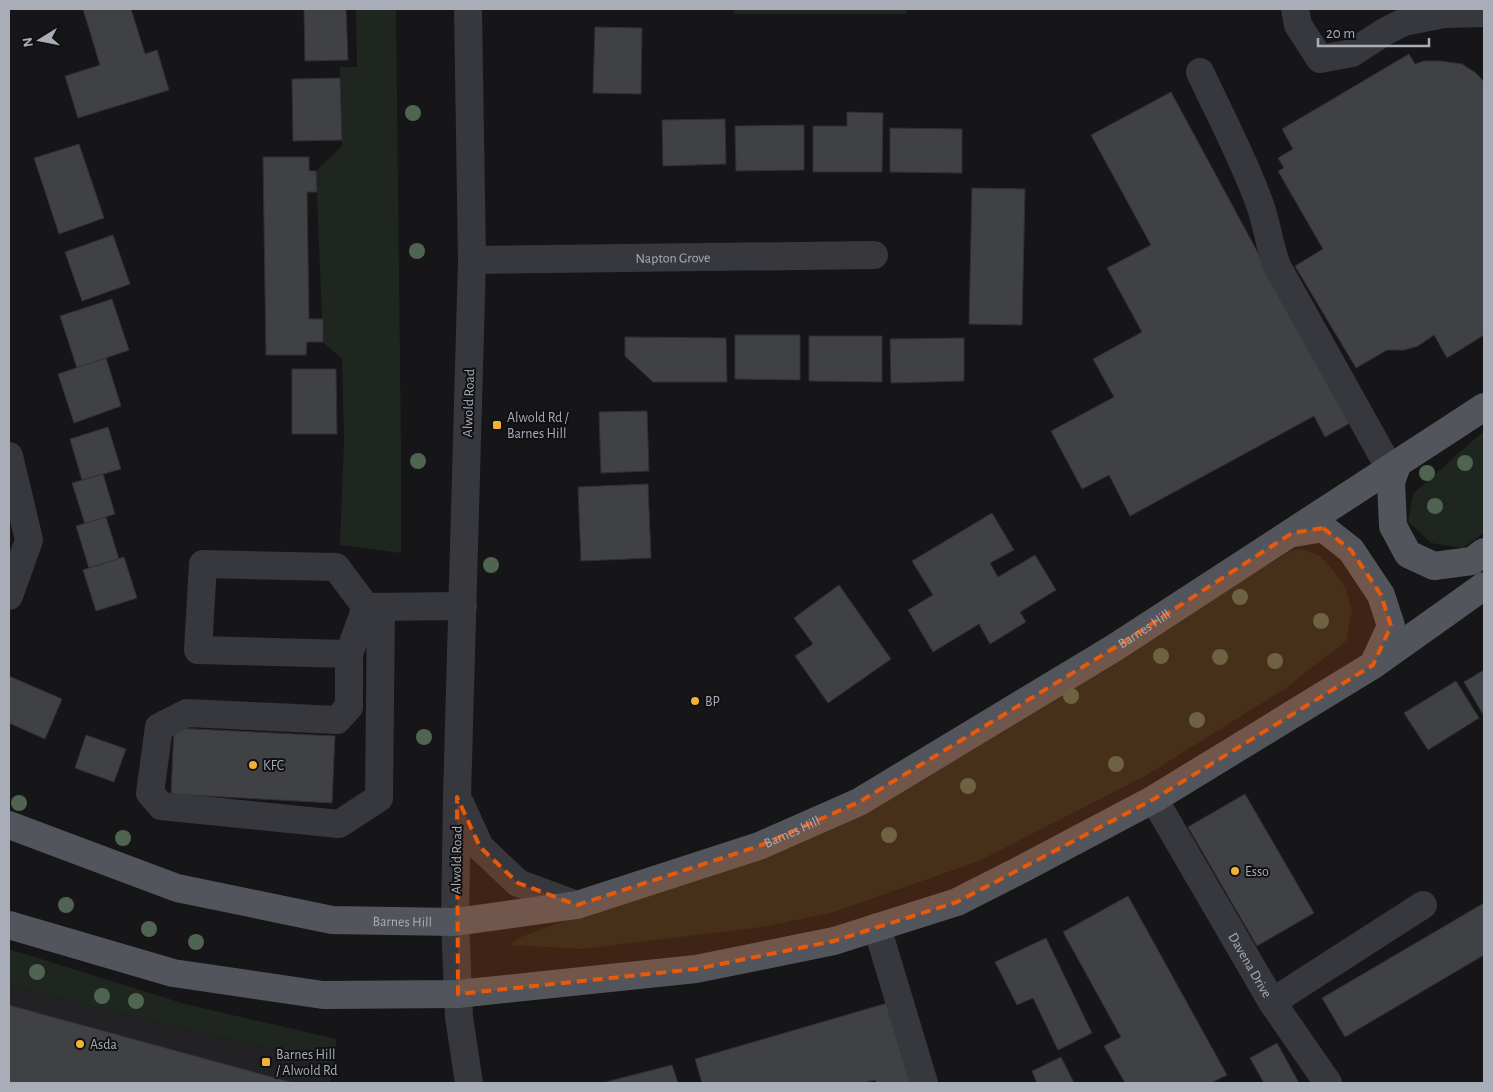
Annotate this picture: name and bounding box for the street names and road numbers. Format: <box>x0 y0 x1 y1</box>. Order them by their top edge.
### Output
street label: Napton Grove <box>635 251 711 266</box>
street label: Alwold Road <box>461 369 477 438</box>
street label: Barnes Hill <box>1116 607 1173 651</box>
street label: Barnes Hill <box>762 814 822 851</box>
street label: Alwold Road <box>449 826 465 894</box>
street label: Barnes Hill <box>372 915 432 930</box>
street label: Davena Drive <box>1225 931 1274 1000</box>

